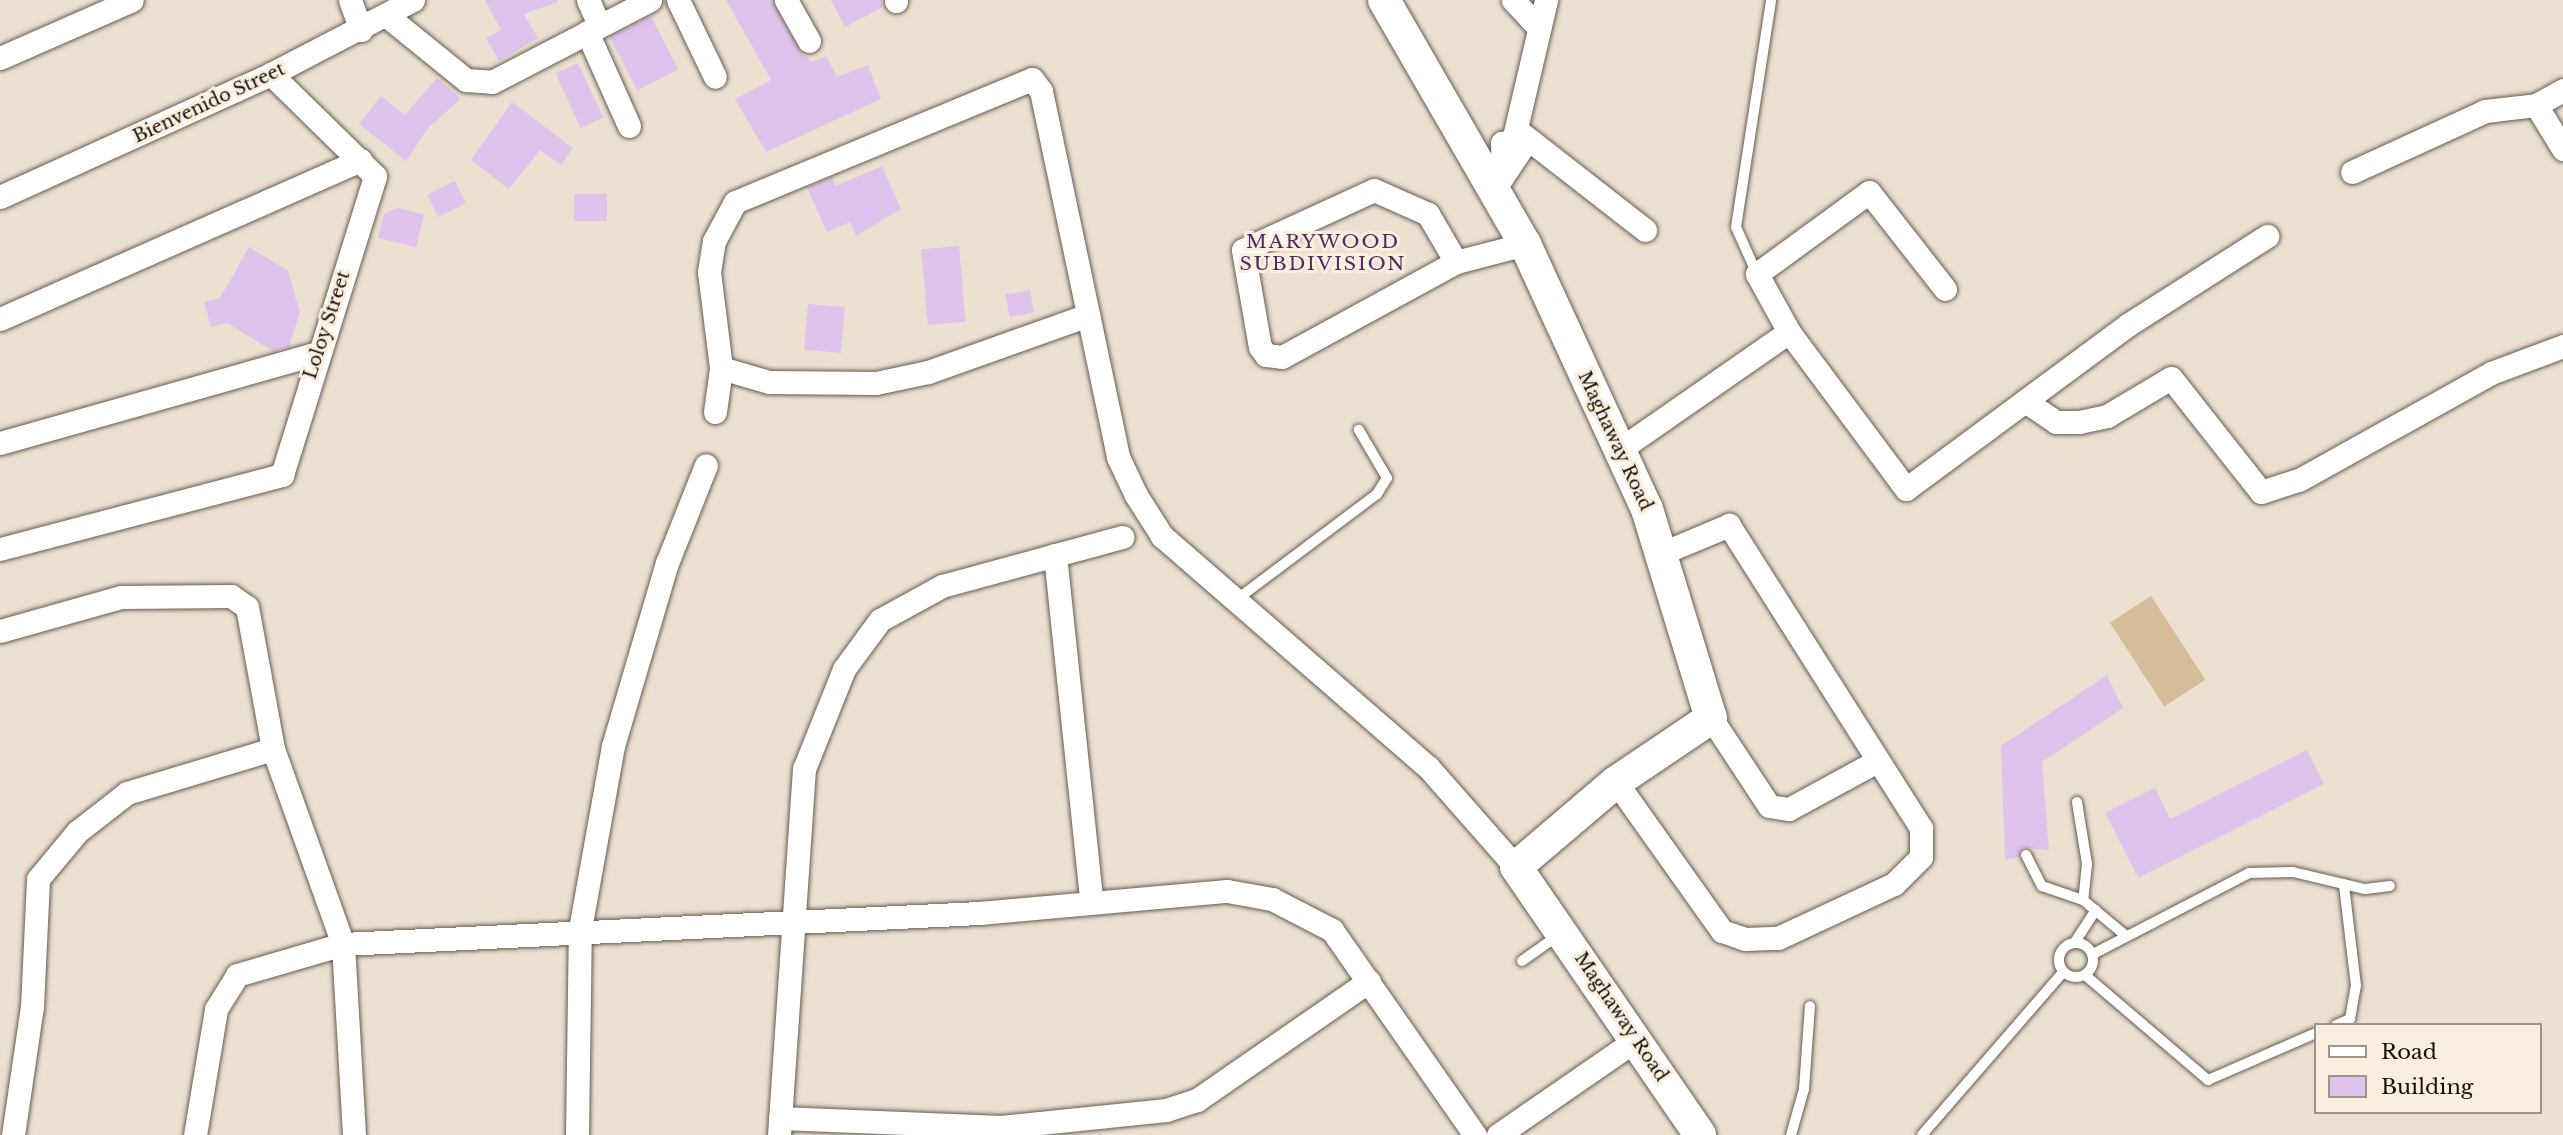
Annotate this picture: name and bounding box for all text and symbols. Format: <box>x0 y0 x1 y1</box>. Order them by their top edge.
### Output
street label: Bienvenido Street <box>130 58 288 148</box>
district label: MARYWOOD SUBDIVISION <box>1241 231 1405 275</box>
street label: Loloy Street <box>299 268 355 382</box>
street label: Maghaway Road <box>1573 368 1657 514</box>
street label: Maghaway Road <box>1570 948 1672 1086</box>
legend <box>2314 1023 2542 1114</box>
text: Road <box>2381 1039 2437 1065</box>
text: Building <box>2381 1074 2473 1100</box>

